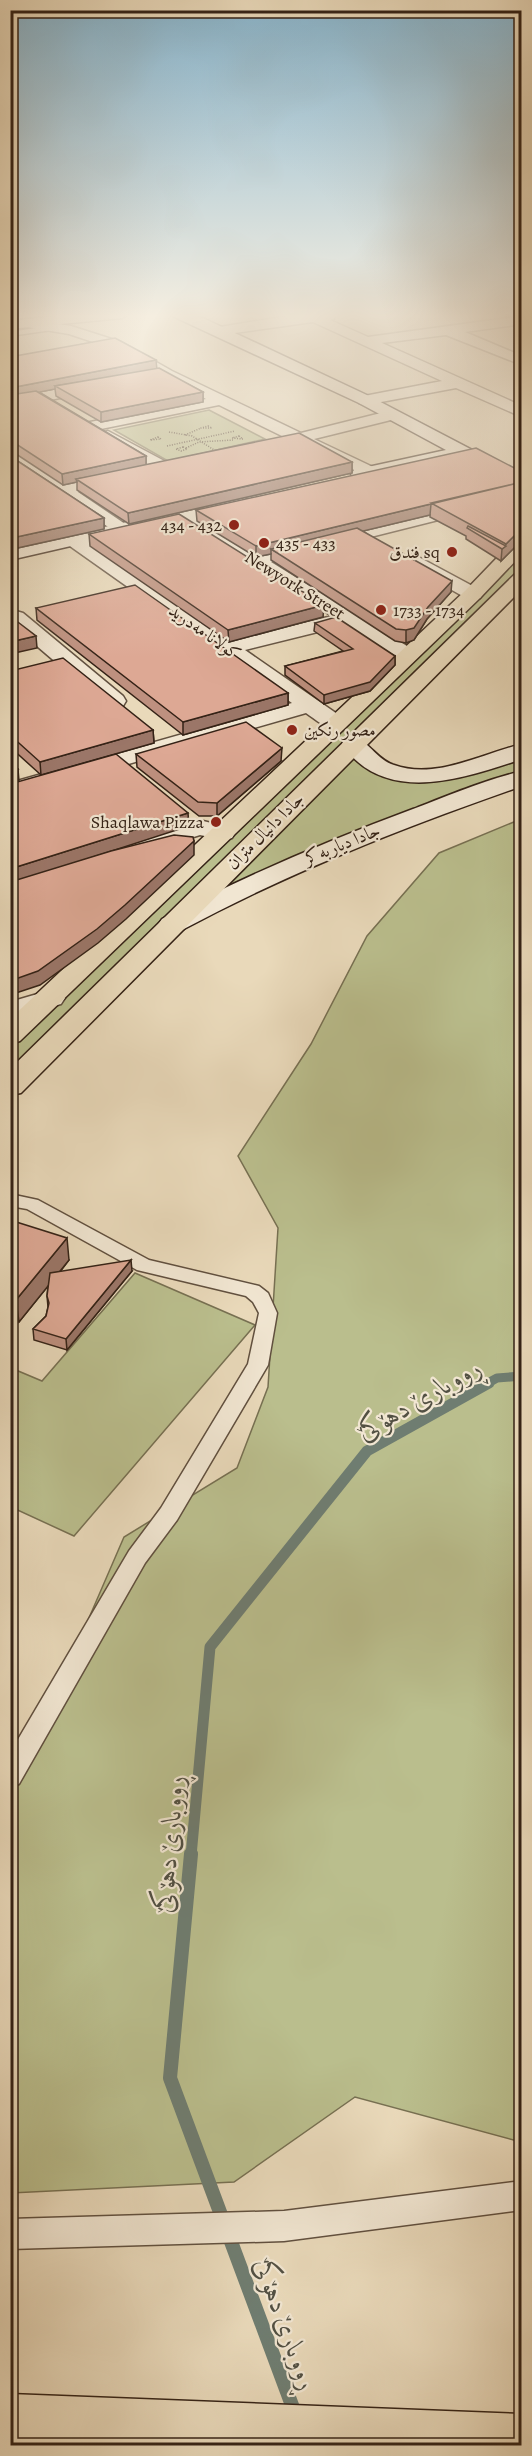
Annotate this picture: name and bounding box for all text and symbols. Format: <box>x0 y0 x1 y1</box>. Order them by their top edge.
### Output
place label: 434 - 432 <box>161 513 222 537</box>
marker: 434 - 432 <box>227 518 241 532</box>
place label: 435 - 433 <box>276 531 336 555</box>
marker: 435 - 433 <box>257 536 271 550</box>
place label: فندق sq <box>389 540 440 564</box>
street label: Newyork Street <box>240 545 350 625</box>
marker: فندق sq <box>445 545 459 559</box>
street label: كولانا مه‌درید <box>164 598 246 666</box>
place label: 1733 - 1734 <box>393 598 464 622</box>
marker: 1733 - 1734 <box>374 603 388 617</box>
place label: مصور رنكين <box>304 718 376 742</box>
marker: مصور رنكين <box>285 723 299 737</box>
street label: جادا دانيال متران <box>221 787 309 875</box>
place label: Shaqlawa Pizza <box>91 810 205 834</box>
marker: Shaqlawa Pizza <box>209 815 223 829</box>
street label: جادا دیاربه‌كر <box>298 818 384 871</box>
water label: ڕووبارێ دهۆكێ <box>349 1349 490 1453</box>
water label: ڕووبارێ دهۆكێ <box>145 1773 197 1916</box>
water label: ڕووبارێ دهۆكێ <box>241 2252 327 2397</box>

